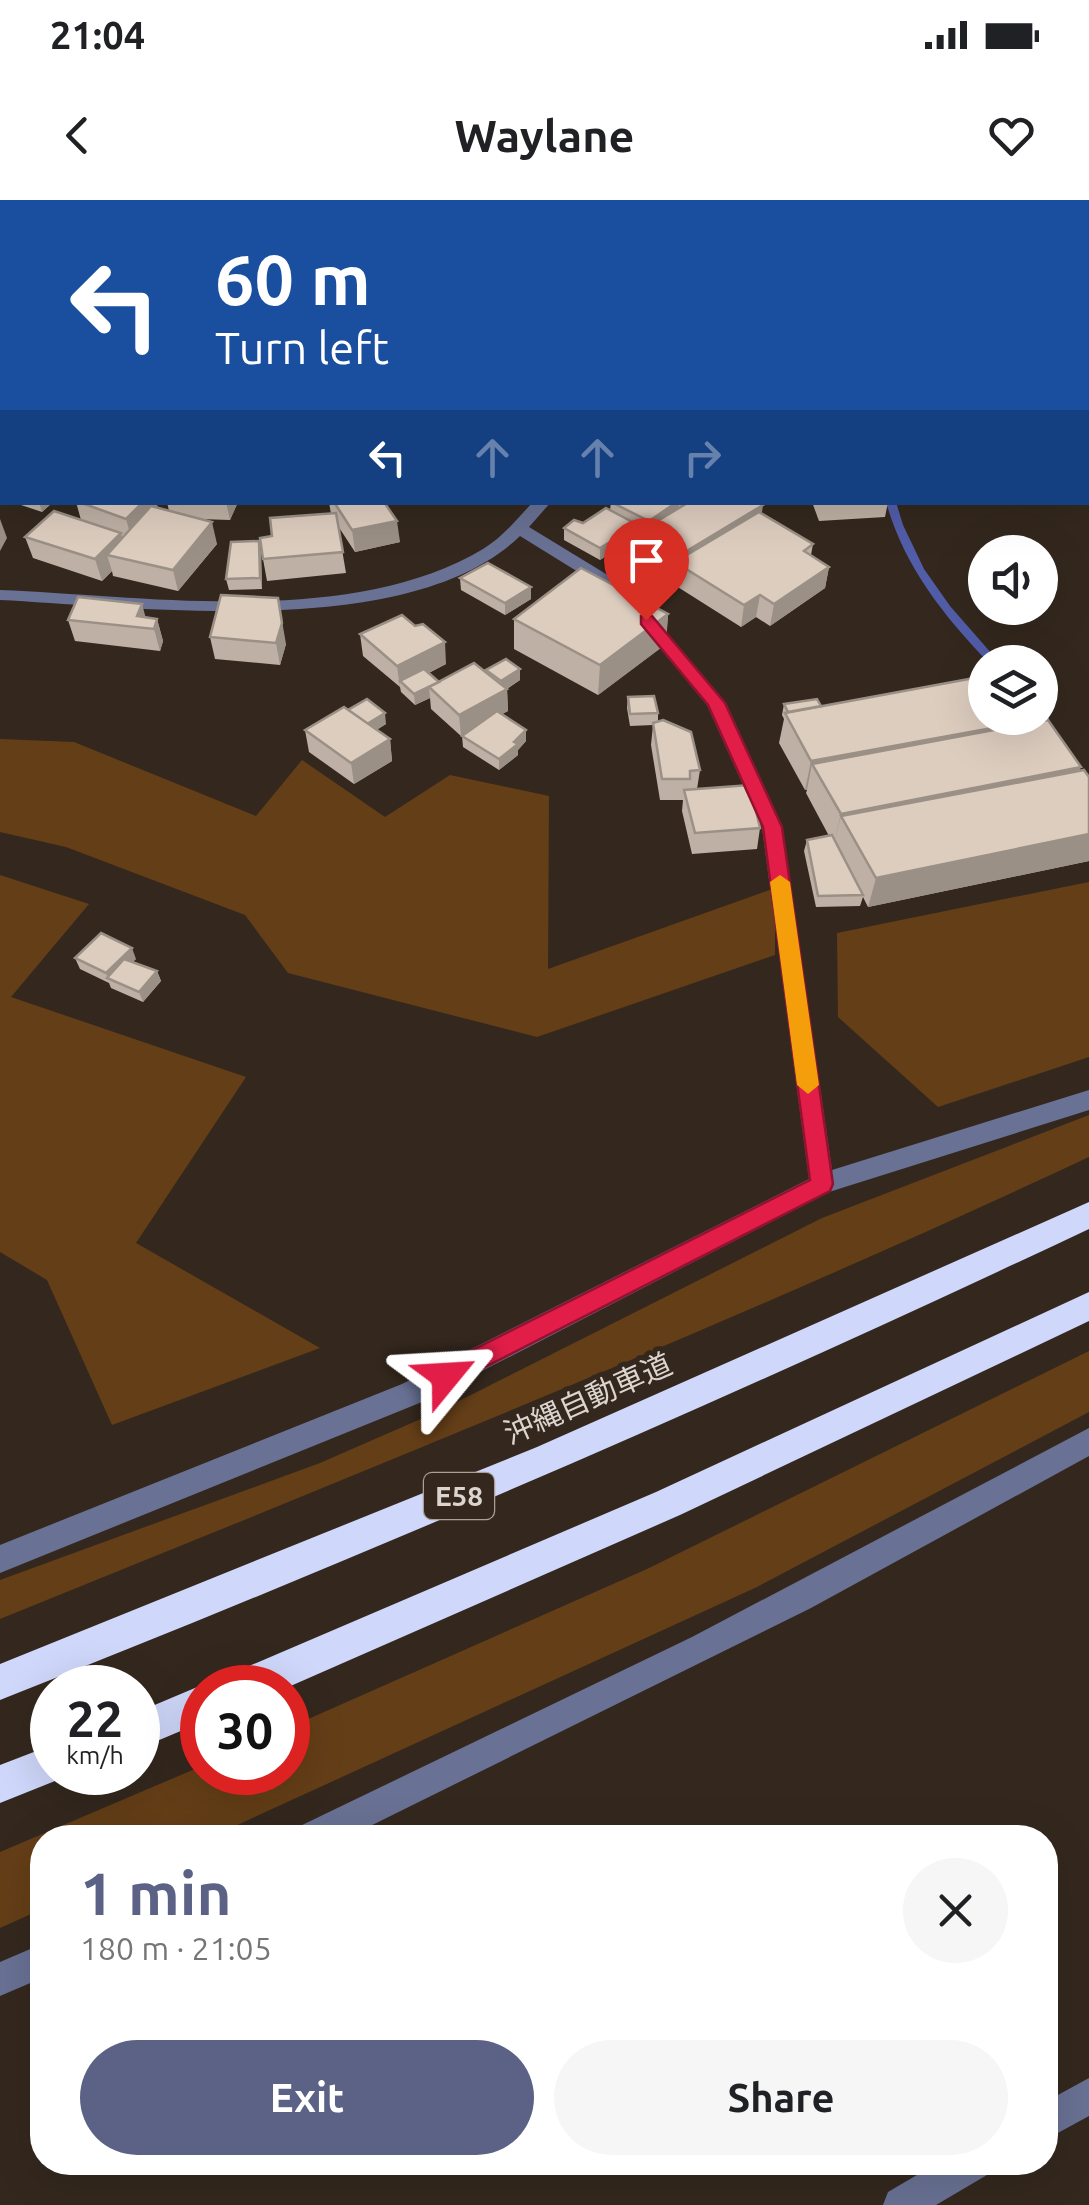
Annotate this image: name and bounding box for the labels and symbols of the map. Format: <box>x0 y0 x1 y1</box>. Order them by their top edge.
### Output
pin <box>604 518 689 621</box>
position arrow <box>394 1324 498 1428</box>
street label: 沖縄自動車道 <box>498 1346 677 1450</box>
road number: E58 <box>424 1473 494 1519</box>
speed limit sign: 30 <box>180 1665 310 1795</box>

